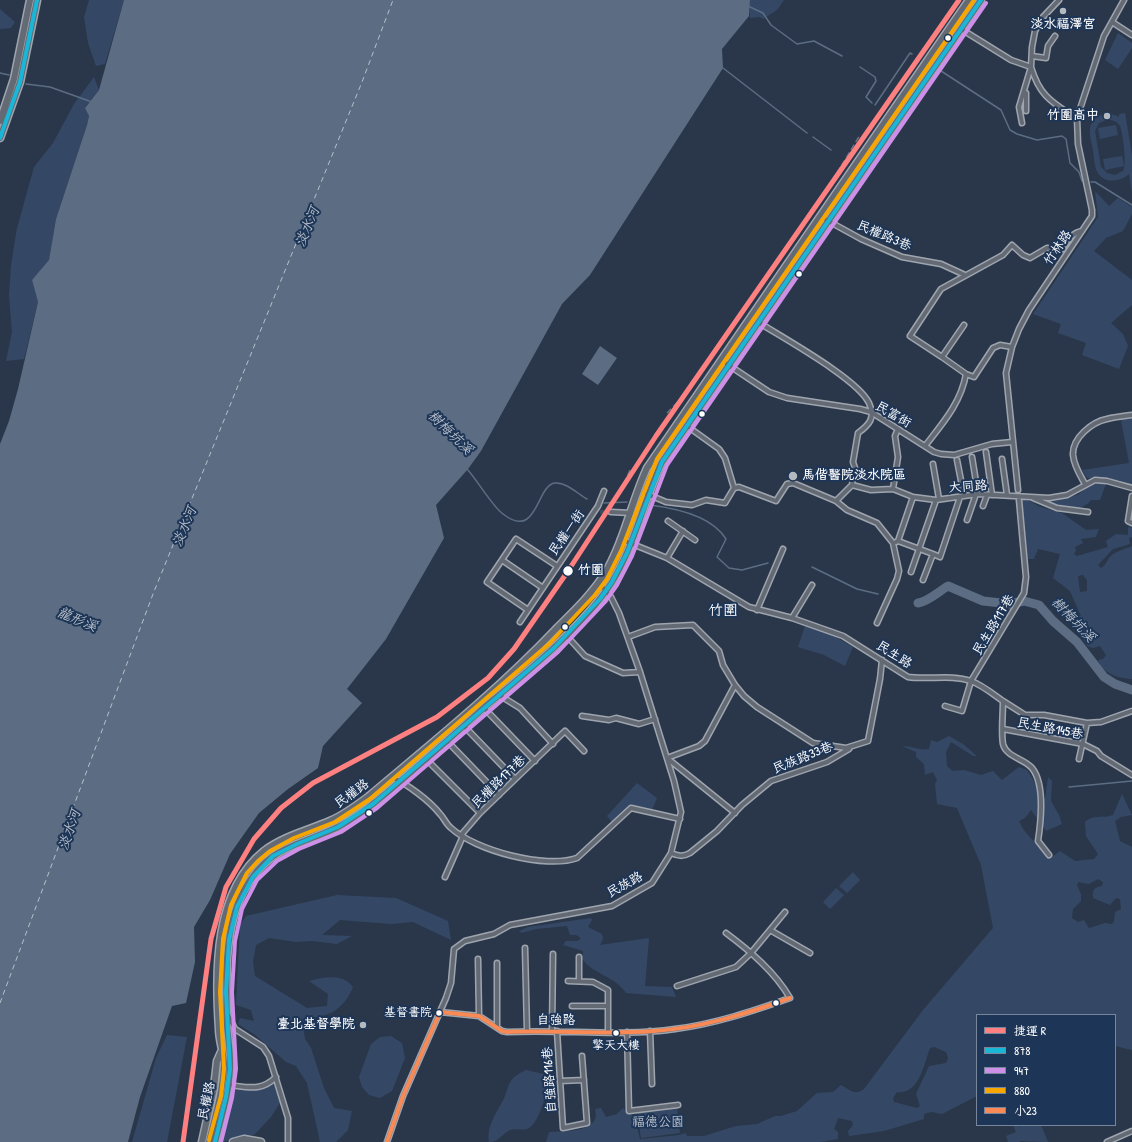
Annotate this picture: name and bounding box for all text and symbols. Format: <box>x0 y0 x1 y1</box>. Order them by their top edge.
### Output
marker: 淡水福澤宮 <box>1058 6 1068 16</box>
place label: 淡水福澤宮 <box>1031 17 1095 33</box>
unlabelled marker <box>943 33 953 43</box>
place label: 竹圍高中 <box>1047 108 1099 124</box>
marker: 竹圍高中 <box>1102 111 1112 121</box>
water label: 淡水河 <box>292 204 324 250</box>
street label: 民權路3巷 <box>854 218 914 254</box>
street label: 竹林路 <box>1041 227 1075 269</box>
unlabelled marker <box>794 269 804 279</box>
street label: 民富街 <box>872 398 914 432</box>
water label: 樹梅坑溪 <box>424 408 476 458</box>
unlabelled marker <box>697 409 707 419</box>
place label: 馬偕醫院淡水院區 <box>802 468 906 484</box>
marker: 馬偕醫院淡水院區 <box>787 470 799 482</box>
street label: 大同路 <box>948 478 988 496</box>
water label: 淡水河 <box>169 504 201 550</box>
street label: 民權一街 <box>546 507 588 559</box>
place label: 竹圍 <box>578 563 604 579</box>
marker: 竹圍 <box>561 564 575 578</box>
street label: 民生路117巷 <box>970 592 1018 658</box>
water label: 樹梅坑溪 <box>1048 594 1098 646</box>
district label: 竹圍 <box>708 602 738 620</box>
water label: 龍形溪 <box>54 604 100 636</box>
unlabelled marker <box>560 622 570 632</box>
street label: 民生路 <box>873 638 915 672</box>
street label: 民生路145巷 <box>1016 715 1084 743</box>
street label: 民族路33巷 <box>771 739 835 777</box>
street label: 民權路177巷 <box>469 752 529 812</box>
street label: 民權路 <box>332 776 372 812</box>
water label: 淡水河 <box>55 807 85 853</box>
unlabelled marker <box>364 808 374 818</box>
street label: 民族路 <box>604 869 646 901</box>
unlabelled marker <box>771 998 781 1008</box>
place label: 基督書院 <box>384 1006 432 1020</box>
marker: 基督書院 <box>434 1008 444 1018</box>
street label: 自強路 <box>537 1013 575 1029</box>
legend <box>976 1014 1116 1126</box>
place label: 臺北基督學院 <box>277 1017 355 1033</box>
marker: 臺北基督學院 <box>358 1020 368 1030</box>
text: 捷運 R <box>1014 1022 1046 1039</box>
marker: 擎天大樓 <box>611 1028 621 1038</box>
place label: 擎天大樓 <box>592 1039 640 1053</box>
text: 878 <box>1014 1042 1030 1059</box>
street label: 自強路116巷 <box>540 1046 560 1114</box>
text: 947 <box>1014 1062 1029 1079</box>
street label: 民權路 <box>195 1080 219 1122</box>
text: 880 <box>1014 1082 1030 1099</box>
text: 小23 <box>1014 1102 1037 1119</box>
park label: 福德公園 <box>632 1115 684 1131</box>

